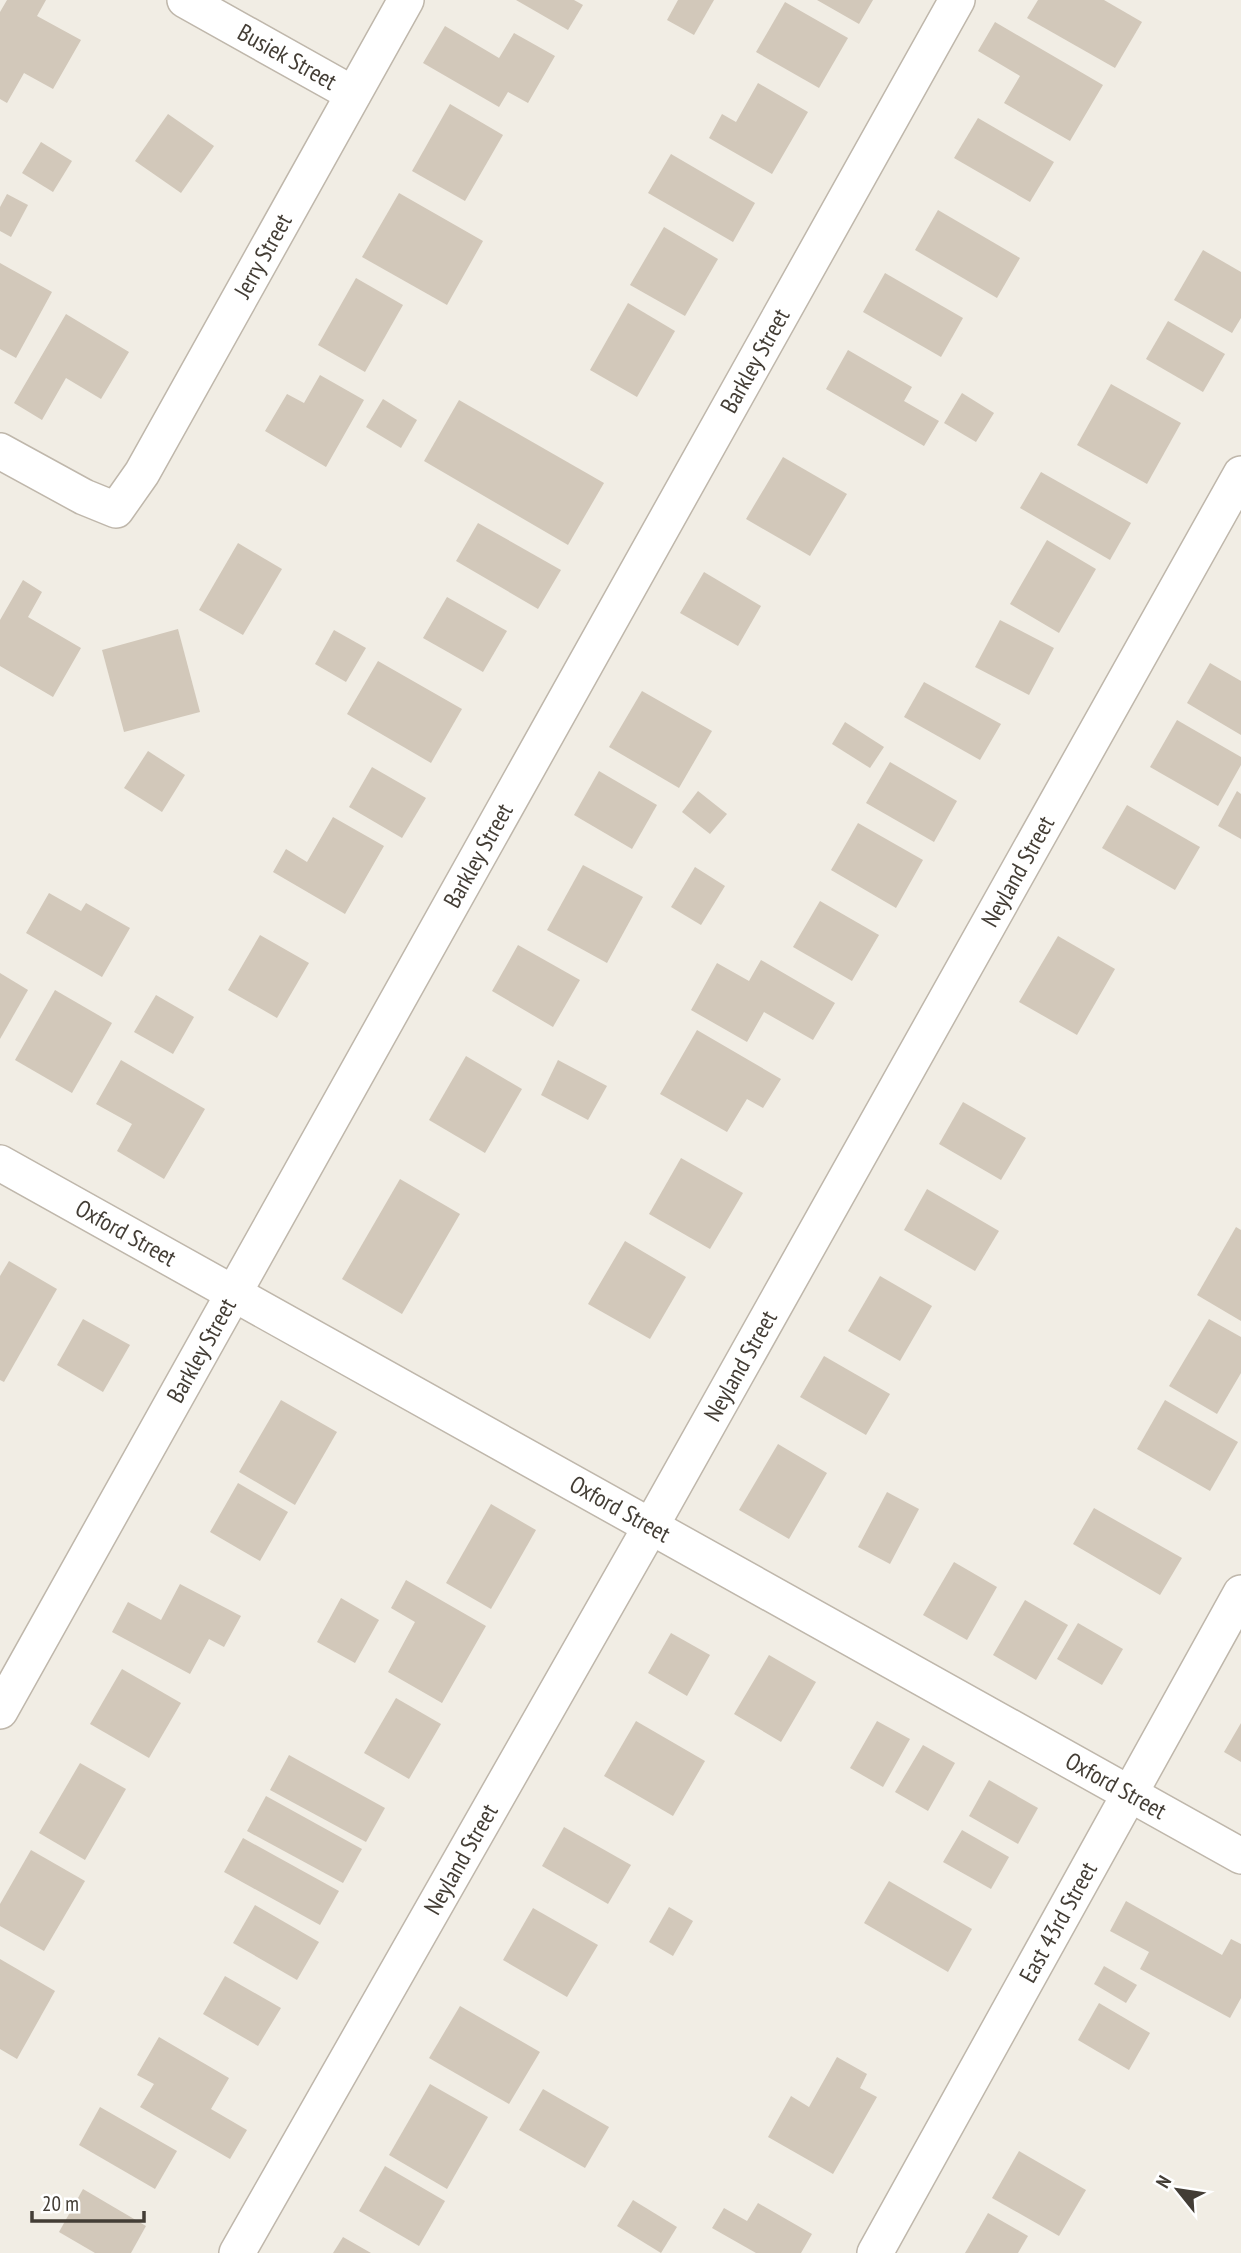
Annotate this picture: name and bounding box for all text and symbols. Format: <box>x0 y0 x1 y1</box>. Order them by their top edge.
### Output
street label: Busiek Street <box>232 17 343 97</box>
street label: Jerry Street <box>226 208 299 304</box>
street label: Barkley Street <box>713 302 797 418</box>
street label: Barkley Street <box>436 797 520 913</box>
street label: Neyland Street <box>974 810 1061 932</box>
street label: Oxford Street <box>70 1192 182 1273</box>
street label: Barkley Street <box>160 1292 243 1408</box>
street label: Neyland Street <box>697 1304 784 1427</box>
street label: Oxford Street <box>564 1468 676 1549</box>
street label: Oxford Street <box>1060 1745 1172 1826</box>
street label: Neyland Street <box>417 1798 505 1920</box>
street label: East 43rd Street <box>1012 1856 1104 1988</box>
north arrow <box>1143 2155 1213 2225</box>
text: N <box>1150 2171 1176 2192</box>
scale bar <box>32 2180 144 2224</box>
text: 20 m <box>42 2190 79 2217</box>

